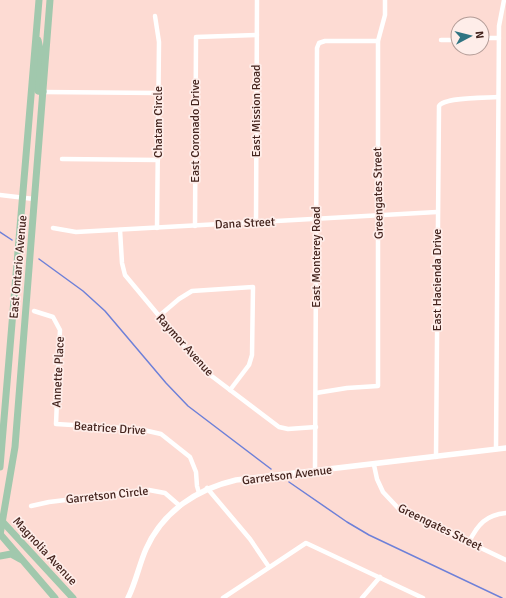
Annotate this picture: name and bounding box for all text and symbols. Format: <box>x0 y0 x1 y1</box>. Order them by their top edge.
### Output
north arrow <box>450 16 490 56</box>
text: N <box>473 30 486 39</box>
street label: East Mission Road <box>249 65 264 157</box>
street label: East Coronado Drive <box>188 79 203 183</box>
street label: Chatam Circle <box>151 86 166 158</box>
street label: Greengates Street <box>370 147 387 239</box>
street label: East Monterey Road <box>309 206 324 308</box>
street label: Dana Street <box>215 214 276 233</box>
street label: East Ontario Avenue <box>6 215 30 319</box>
street label: East Hacienda Drive <box>430 229 445 331</box>
street label: Raymor Avenue <box>153 311 217 380</box>
street label: Annette Place <box>49 336 68 408</box>
street label: Beatrice Drive <box>73 418 147 439</box>
street label: Garretson Avenue <box>241 463 333 488</box>
street label: Garretson Circle <box>65 484 149 507</box>
street label: Greengates Street <box>395 501 484 554</box>
street label: Magnolia Avenue <box>9 514 80 589</box>

